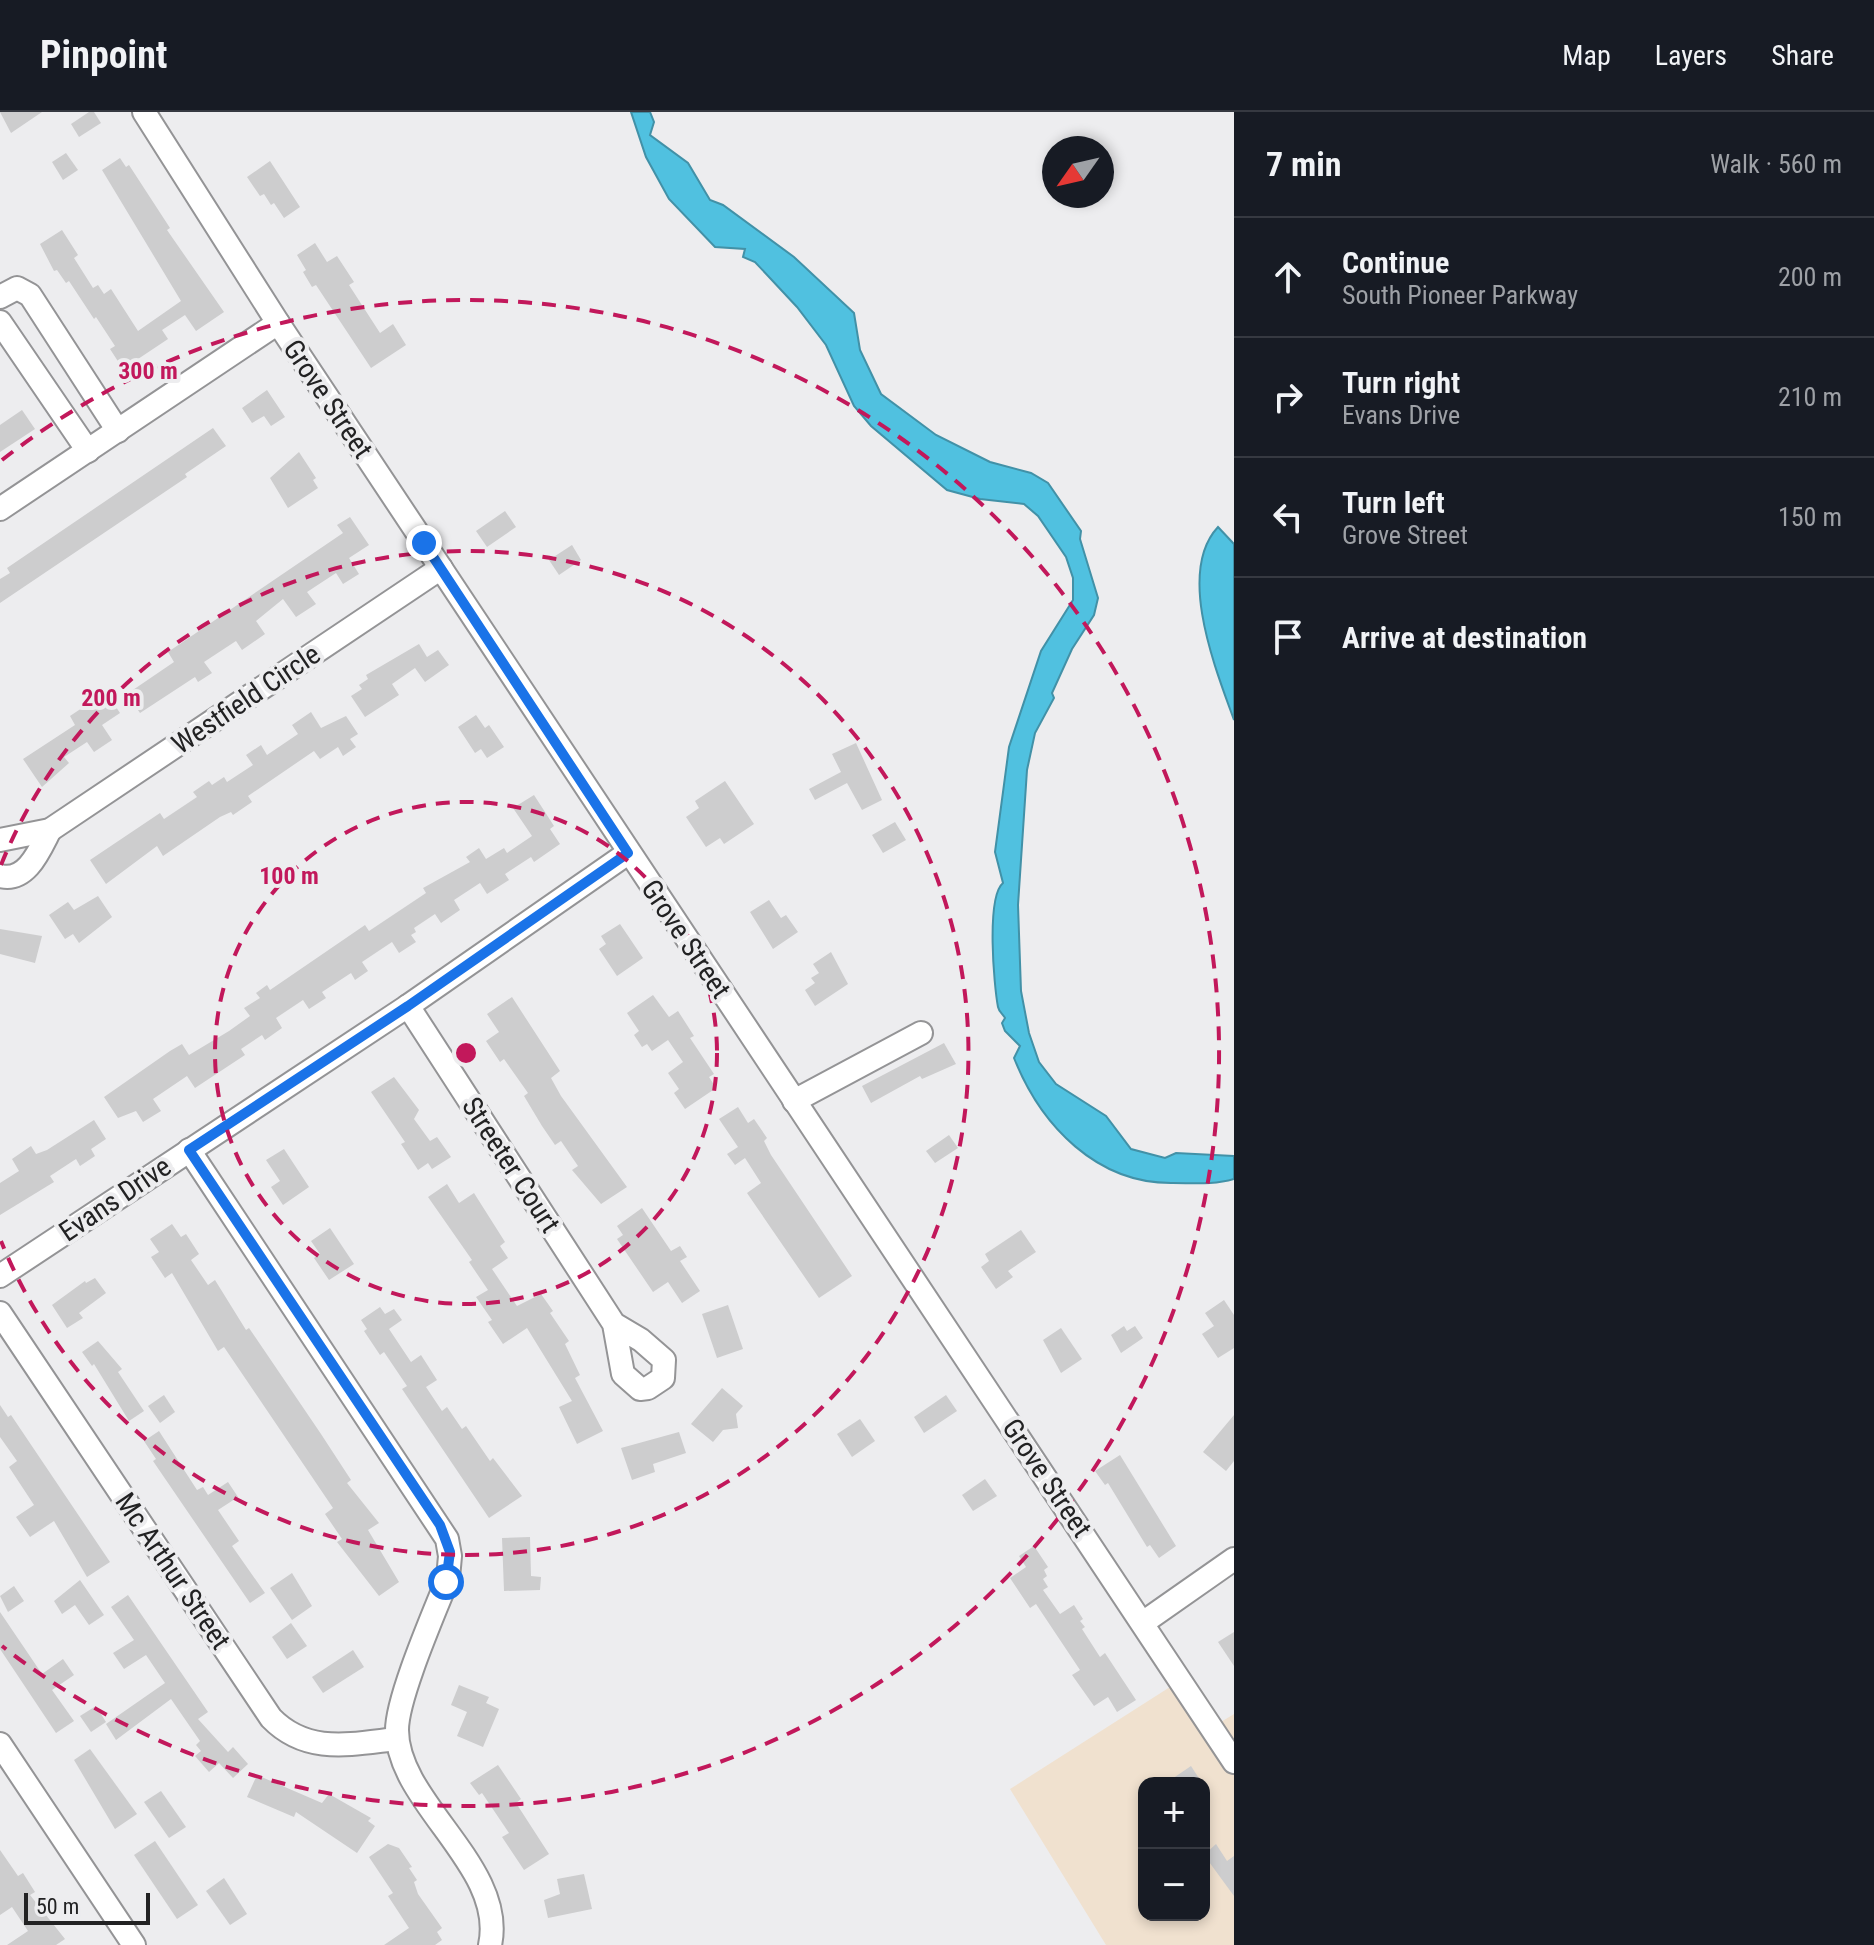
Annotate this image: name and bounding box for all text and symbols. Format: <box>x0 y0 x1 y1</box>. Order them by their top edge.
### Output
text: Pinpoint <box>40 33 168 77</box>
text: Map <box>1562 39 1611 72</box>
text: Layers <box>1655 39 1727 72</box>
text: Share <box>1771 39 1834 72</box>
north arrow <box>1042 136 1114 208</box>
text: 7 min <box>1266 144 1342 184</box>
text: Walk · 560 m <box>1710 149 1842 179</box>
text: Continue <box>1342 245 1449 280</box>
icon: ahead <box>1266 255 1310 299</box>
text: 200 m <box>1778 262 1842 292</box>
text: South Pioneer Parkway <box>1342 280 1578 310</box>
street label: Grove Street <box>276 334 380 464</box>
text: 300 m <box>118 357 178 385</box>
text: Turn right <box>1342 365 1460 400</box>
icon: right <box>1266 375 1310 419</box>
text: 210 m <box>1778 382 1842 412</box>
text: Evans Drive <box>1342 400 1460 430</box>
text: Turn left <box>1342 485 1445 520</box>
icon: left <box>1266 495 1310 539</box>
text: 150 m <box>1778 502 1842 532</box>
text: Grove Street <box>1342 520 1468 550</box>
route end <box>406 525 442 561</box>
icon: arrive <box>1266 615 1310 659</box>
text: Arrive at destination <box>1342 620 1587 655</box>
street label: Westfield Circle <box>166 637 326 761</box>
text: 200 m <box>81 684 141 712</box>
text: 100 m <box>259 862 319 890</box>
street label: Grove Street <box>634 874 738 1004</box>
centre of rings <box>452 1039 480 1067</box>
street label: Streeter Court <box>455 1091 567 1239</box>
street label: Evans Drive <box>53 1150 177 1248</box>
street label: Grove Street <box>995 1413 1099 1543</box>
street label: Mc Arthur Street <box>108 1486 238 1656</box>
route start <box>428 1564 464 1600</box>
map controls <box>1138 1777 1210 1921</box>
button: + <box>1138 1777 1210 1849</box>
button: − <box>1138 1849 1210 1921</box>
scale bar <box>24 1889 150 1925</box>
text: 50 m <box>36 1894 79 1919</box>

